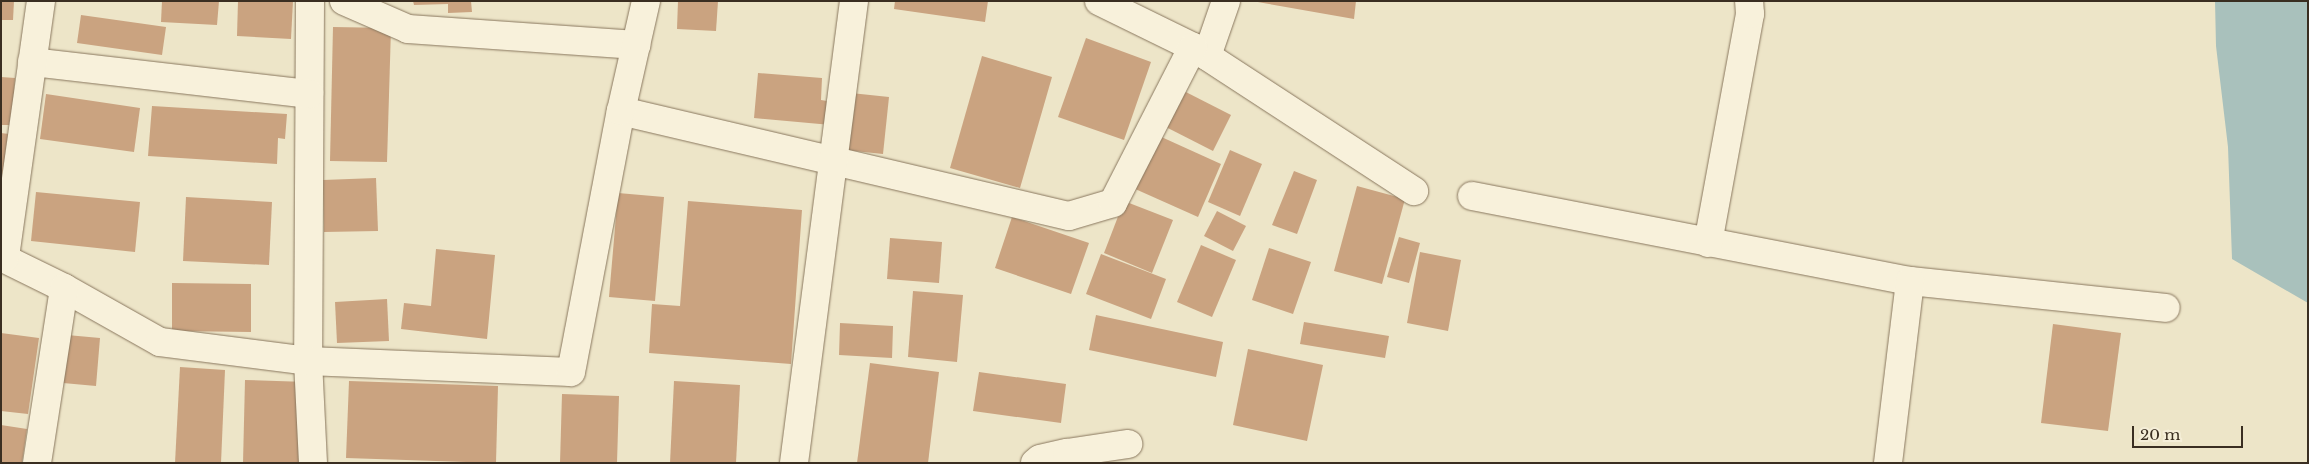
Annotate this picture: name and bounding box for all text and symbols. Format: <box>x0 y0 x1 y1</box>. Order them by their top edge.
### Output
scale bar <box>2134 416 2245 448</box>
text: 20 m <box>2140 425 2180 444</box>

